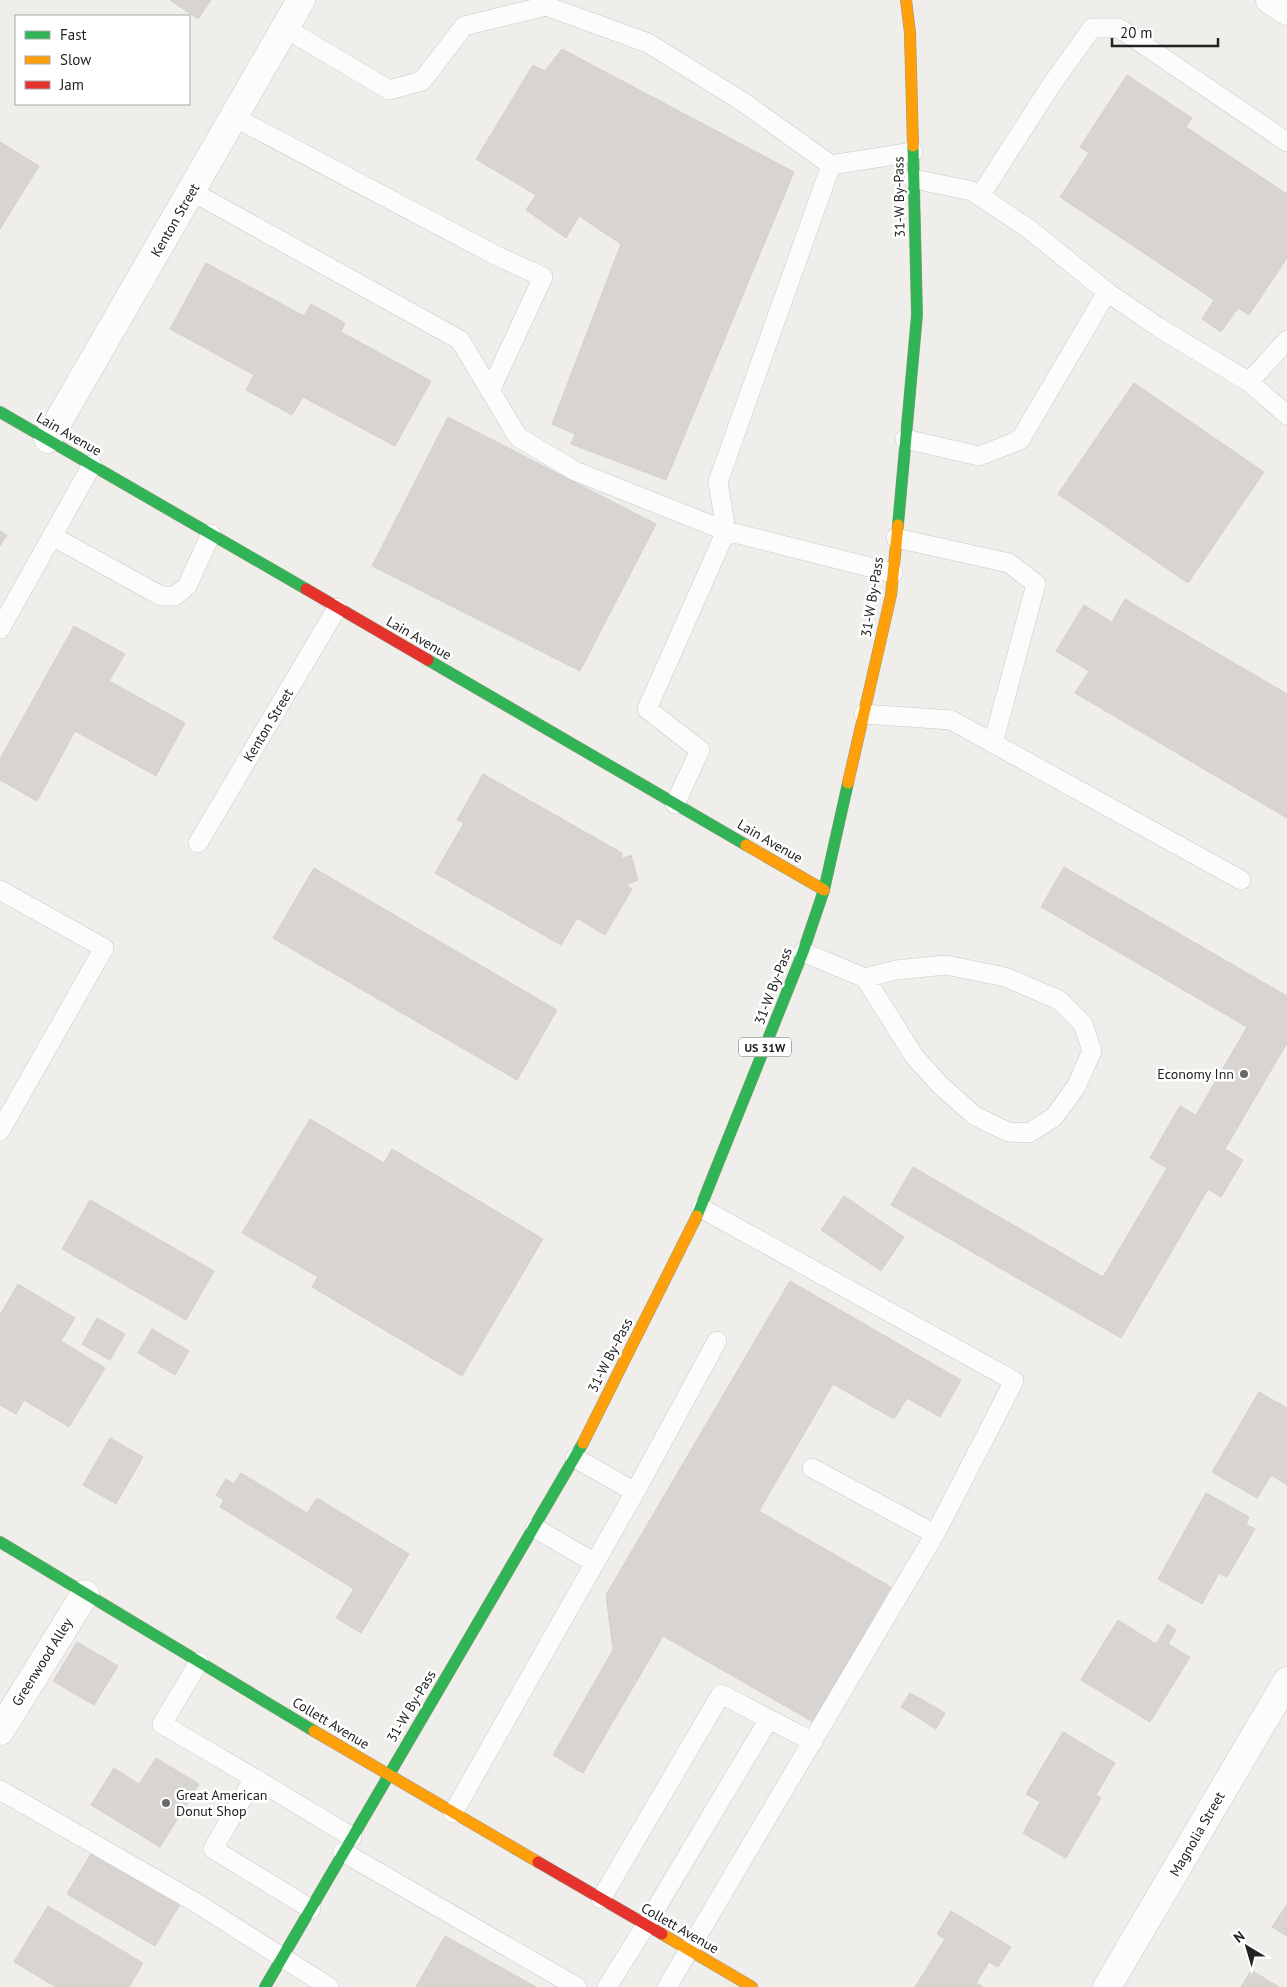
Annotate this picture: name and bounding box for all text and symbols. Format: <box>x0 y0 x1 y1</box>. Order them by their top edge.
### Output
legend <box>15 15 190 105</box>
scale bar <box>1112 15 1218 47</box>
text: 20 m <box>1120 23 1153 42</box>
text: Fast <box>60 25 87 44</box>
text: Slow <box>60 50 91 69</box>
text: Jam <box>59 75 84 94</box>
street label: 31-W By-Pass <box>889 156 909 238</box>
street label: Kenton Street <box>147 180 203 260</box>
street label: Lain Avenue <box>33 408 105 460</box>
street label: 31-W By-Pass <box>857 555 887 638</box>
street label: Lain Avenue <box>383 612 455 664</box>
street label: Kenton Street <box>239 685 297 765</box>
street label: Lain Avenue <box>734 815 806 867</box>
street label: 31-W By-Pass <box>750 945 796 1027</box>
road number: US 31W <box>739 1038 791 1056</box>
place label: Economy Inn <box>1157 1065 1234 1083</box>
marker: Economy Inn <box>1238 1068 1250 1080</box>
street label: 31-W By-Pass <box>584 1315 636 1395</box>
street label: Greenwood Alley <box>8 1614 77 1709</box>
street label: 31-W By-Pass <box>382 1667 440 1745</box>
street label: Collett Avenue <box>289 1693 373 1753</box>
place label: Great American Donut Shop <box>176 1786 268 1820</box>
street label: Magnolia Street <box>1165 1788 1229 1880</box>
marker: Great American Donut Shop <box>160 1797 172 1809</box>
street label: Collett Avenue <box>638 1899 722 1957</box>
north arrow <box>1222 1922 1272 1972</box>
text: N <box>1230 1927 1248 1947</box>

